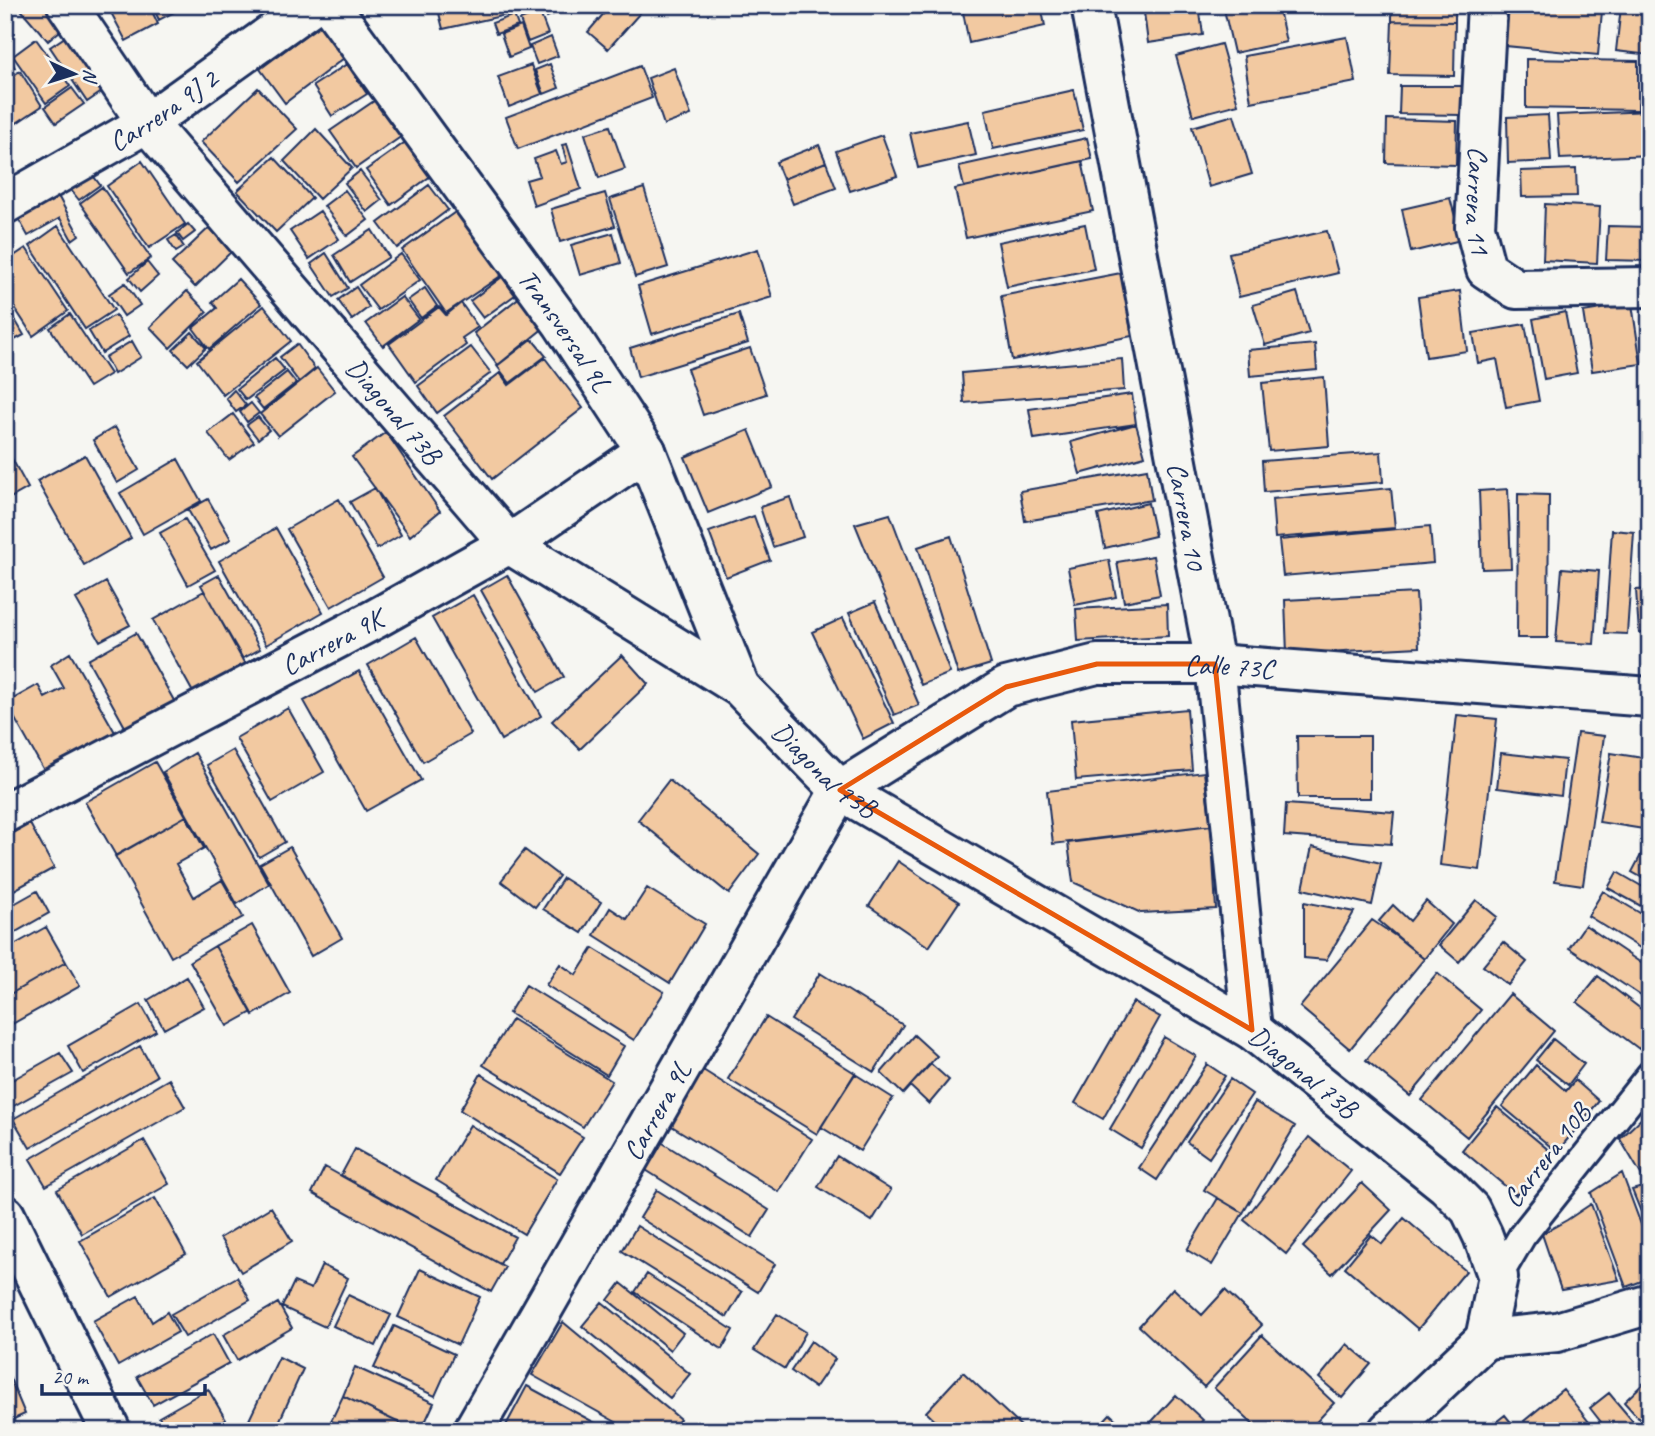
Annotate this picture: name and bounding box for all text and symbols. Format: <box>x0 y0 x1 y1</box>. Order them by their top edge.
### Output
north arrow <box>38 38 108 108</box>
street label: Carrera 9J 2 <box>103 60 226 159</box>
text: N <box>77 68 102 85</box>
street label: Carrera 11 <box>1457 146 1499 260</box>
street label: Transversal 9L <box>510 262 619 399</box>
street label: Diagonal 73B <box>339 351 451 473</box>
street label: Carrera 10 <box>1159 460 1214 575</box>
street label: Carrera 9K <box>275 598 394 683</box>
street label: Calle 73C <box>1185 647 1278 687</box>
street label: Diagonal 73B <box>765 714 885 827</box>
street label: Diagonal 73B <box>1242 1018 1367 1127</box>
street label: Carrera 9L <box>615 1055 699 1166</box>
street label: Carrera 10B <box>1495 1094 1599 1214</box>
scale bar <box>42 1352 205 1396</box>
text: 20 m <box>52 1364 90 1390</box>

